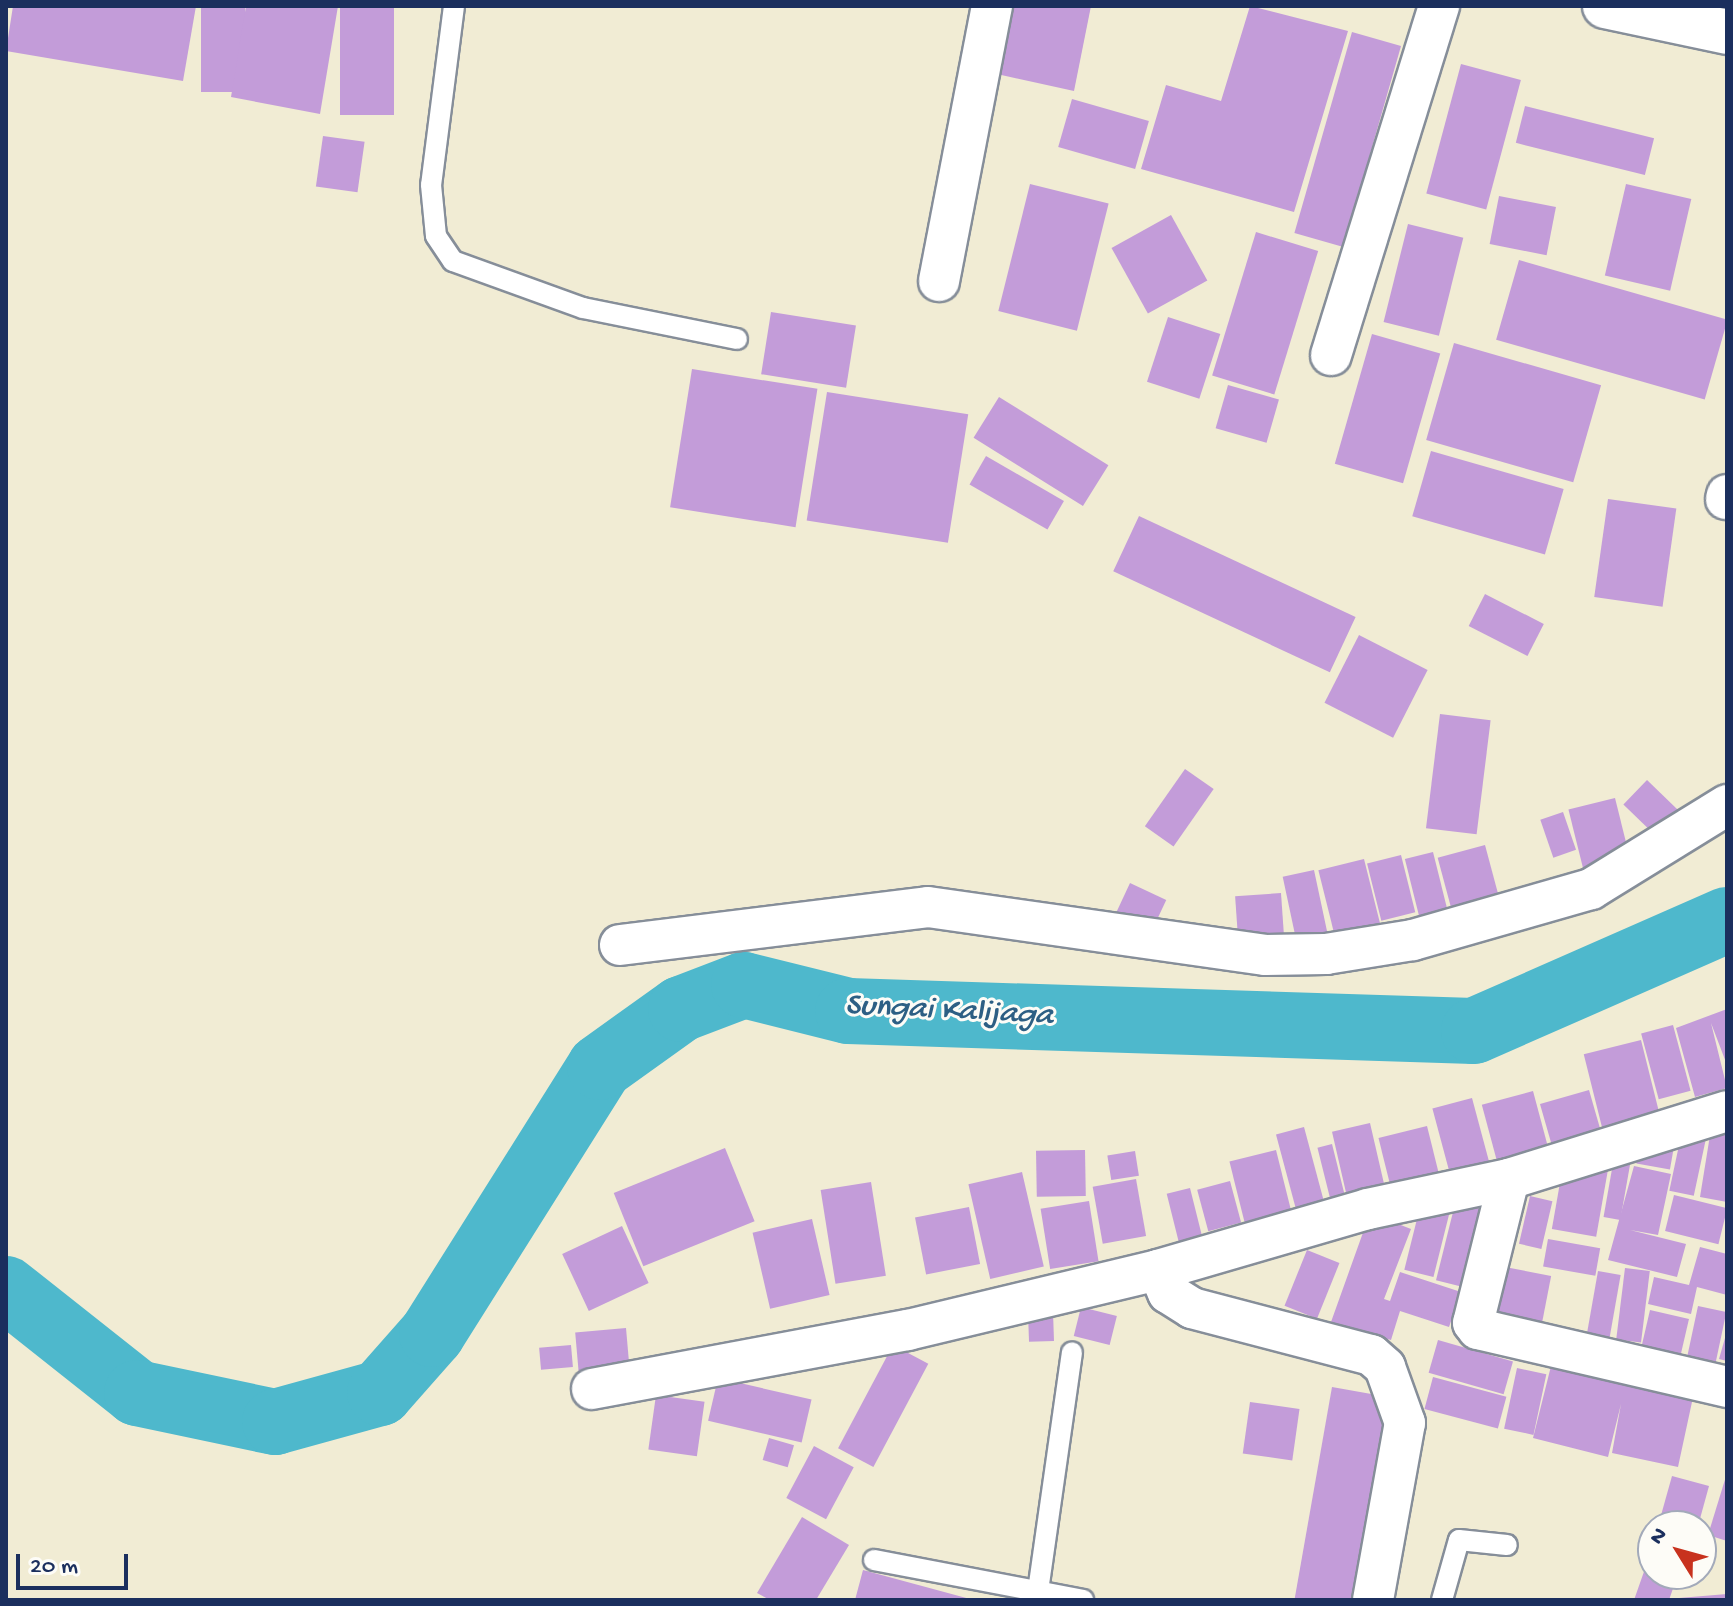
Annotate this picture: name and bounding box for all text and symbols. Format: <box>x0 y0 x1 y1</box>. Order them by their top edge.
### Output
water label: Sungai Kalijaga <box>844 987 1054 1037</box>
north arrow <box>1637 1510 1717 1590</box>
text: N <box>1645 1523 1674 1550</box>
scale bar <box>20 1538 132 1588</box>
text: 20 m <box>30 1553 78 1582</box>

